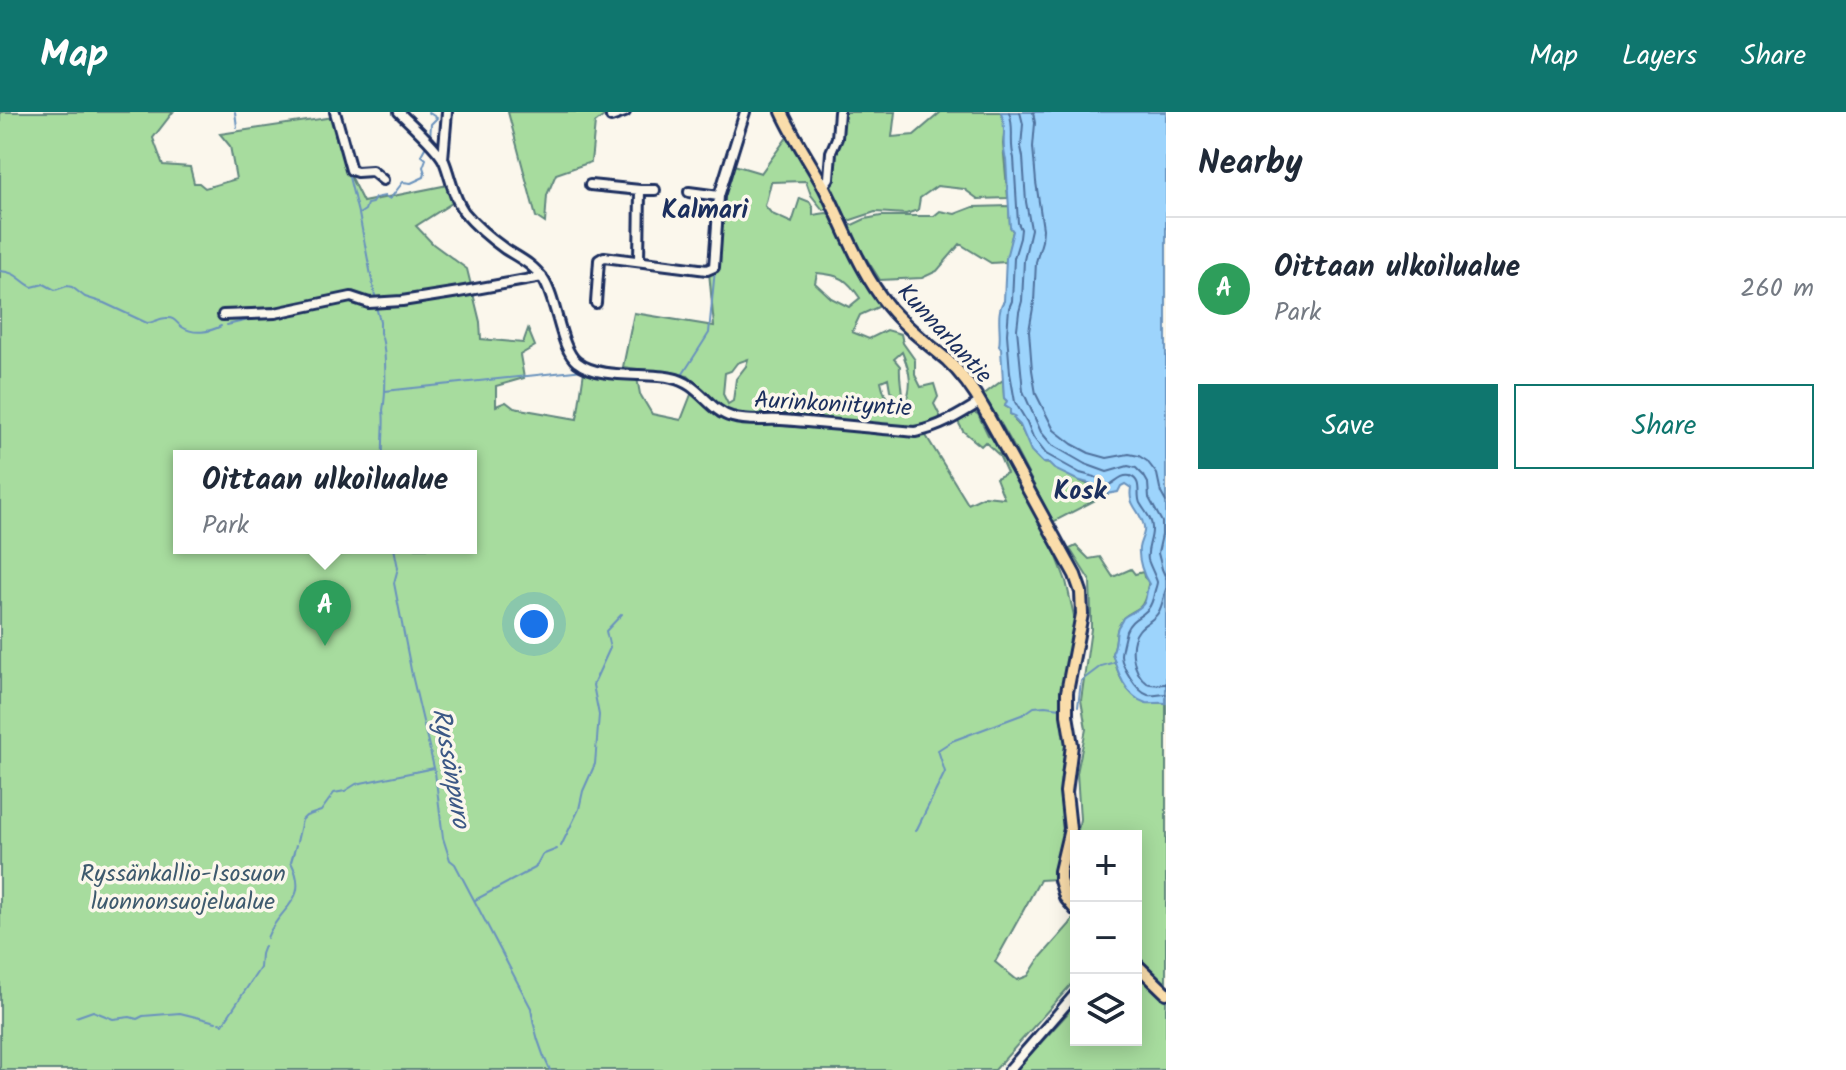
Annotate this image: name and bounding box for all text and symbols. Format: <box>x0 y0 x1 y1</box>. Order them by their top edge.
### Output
text: Map <box>40 26 109 86</box>
text: Map <box>1529 34 1578 79</box>
text: Layers <box>1622 34 1697 79</box>
text: Share <box>1741 34 1806 79</box>
text: Nearby <box>1198 137 1303 191</box>
district label: Kalmari <box>662 190 750 232</box>
text: Oittaan ulkoilualue <box>1274 244 1520 292</box>
text: A <box>1216 268 1232 310</box>
text: 260 m <box>1740 268 1814 310</box>
street label: Kunnarlantie <box>887 275 1001 394</box>
text: Park <box>1274 292 1321 334</box>
street label: Aurinkoniityntie <box>753 381 913 429</box>
button: Save <box>1198 384 1498 469</box>
button: Share <box>1514 384 1814 469</box>
popup <box>173 450 477 554</box>
text: Oittaan ulkoilualue <box>202 457 448 505</box>
district label: Kosk <box>1054 471 1107 513</box>
text: Park <box>202 505 249 547</box>
pin: A <box>299 580 351 646</box>
your location <box>514 604 554 644</box>
water label: Ryssänpuro <box>419 705 482 833</box>
map controls <box>1070 830 1142 1046</box>
button: + <box>1070 830 1142 902</box>
park label: Ryssänkallio-Isosuon luonnonsuojelualue <box>80 855 286 922</box>
button: − <box>1070 902 1142 974</box>
button: layers <box>1070 974 1142 1046</box>

